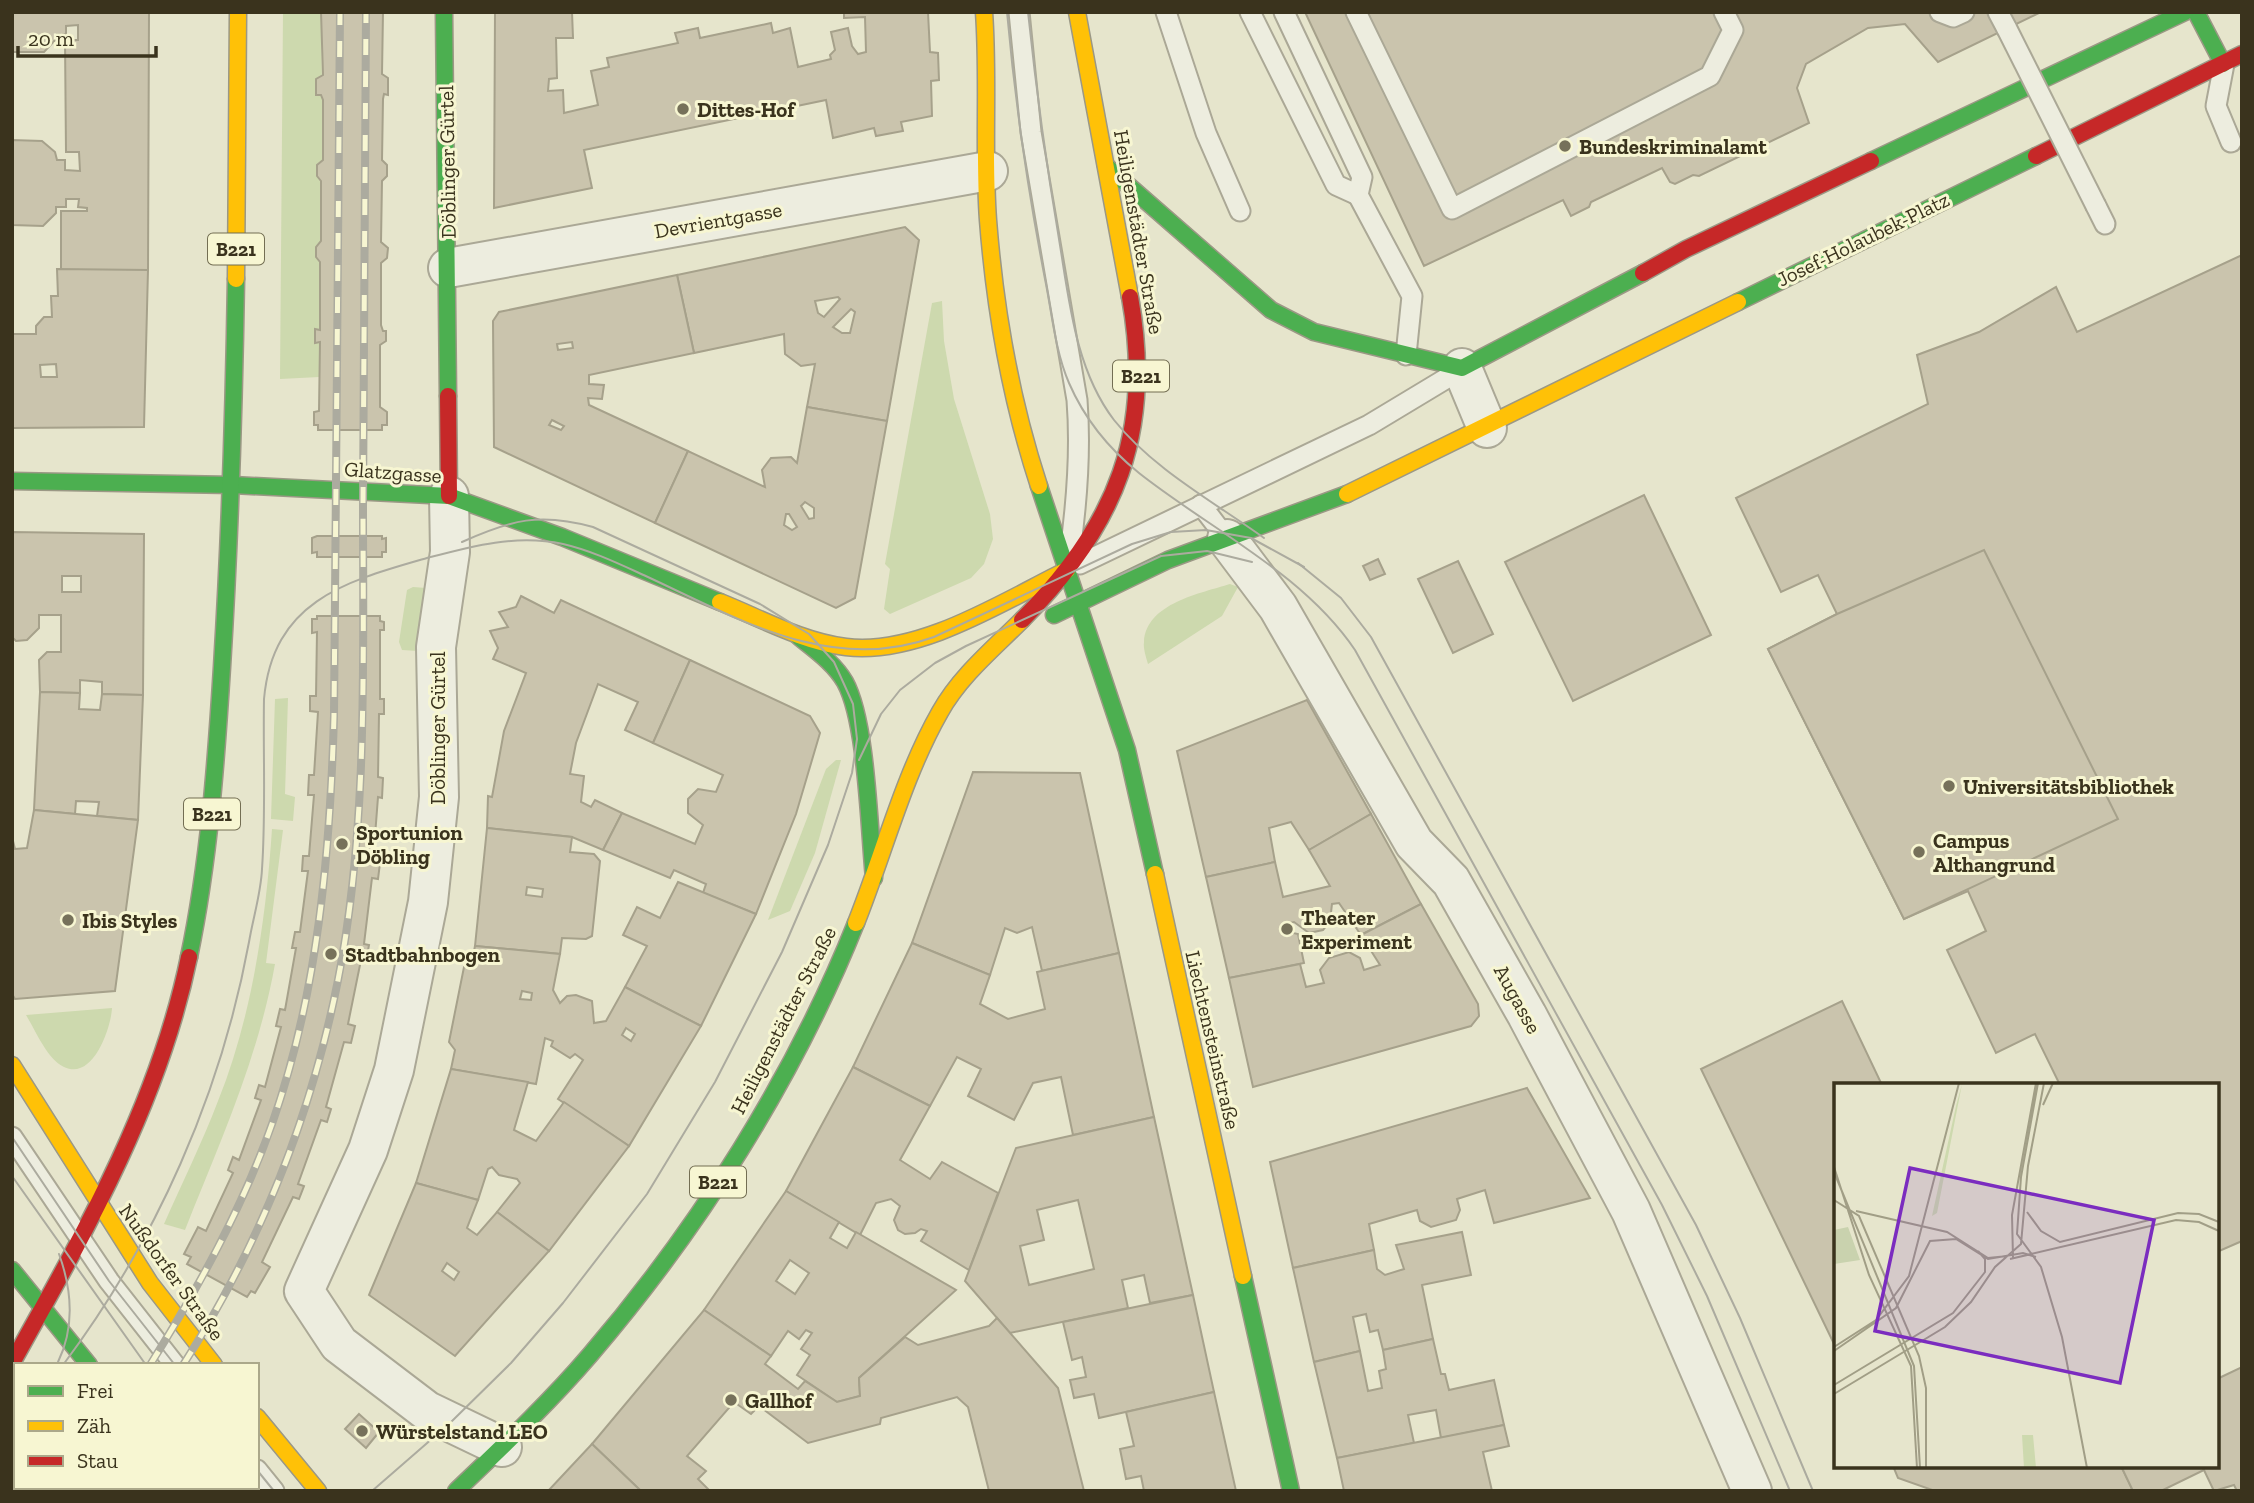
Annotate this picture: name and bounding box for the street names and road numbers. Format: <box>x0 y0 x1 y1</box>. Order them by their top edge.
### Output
street label: Döblinger Gürtel <box>433 85 461 239</box>
street label: Heiligenstädter Straße <box>1109 128 1169 336</box>
street label: Josef-Holaubek-Platz <box>1773 186 1954 292</box>
street label: Devrientgasse <box>652 196 784 244</box>
road number: B221 <box>208 233 264 264</box>
road number: B221 <box>1113 360 1169 392</box>
street label: Glatzgasse <box>343 456 443 488</box>
street label: Döblinger Gürtel <box>425 651 450 805</box>
road number: B221 <box>184 799 240 830</box>
street label: Heiligenstädter Straße <box>725 922 841 1118</box>
street label: Liechtensteinstraße <box>1180 948 1246 1132</box>
street label: Augasse <box>1489 960 1547 1038</box>
road number: B221 <box>690 1166 746 1198</box>
street label: Nußdorfer Straße <box>114 1199 230 1345</box>

